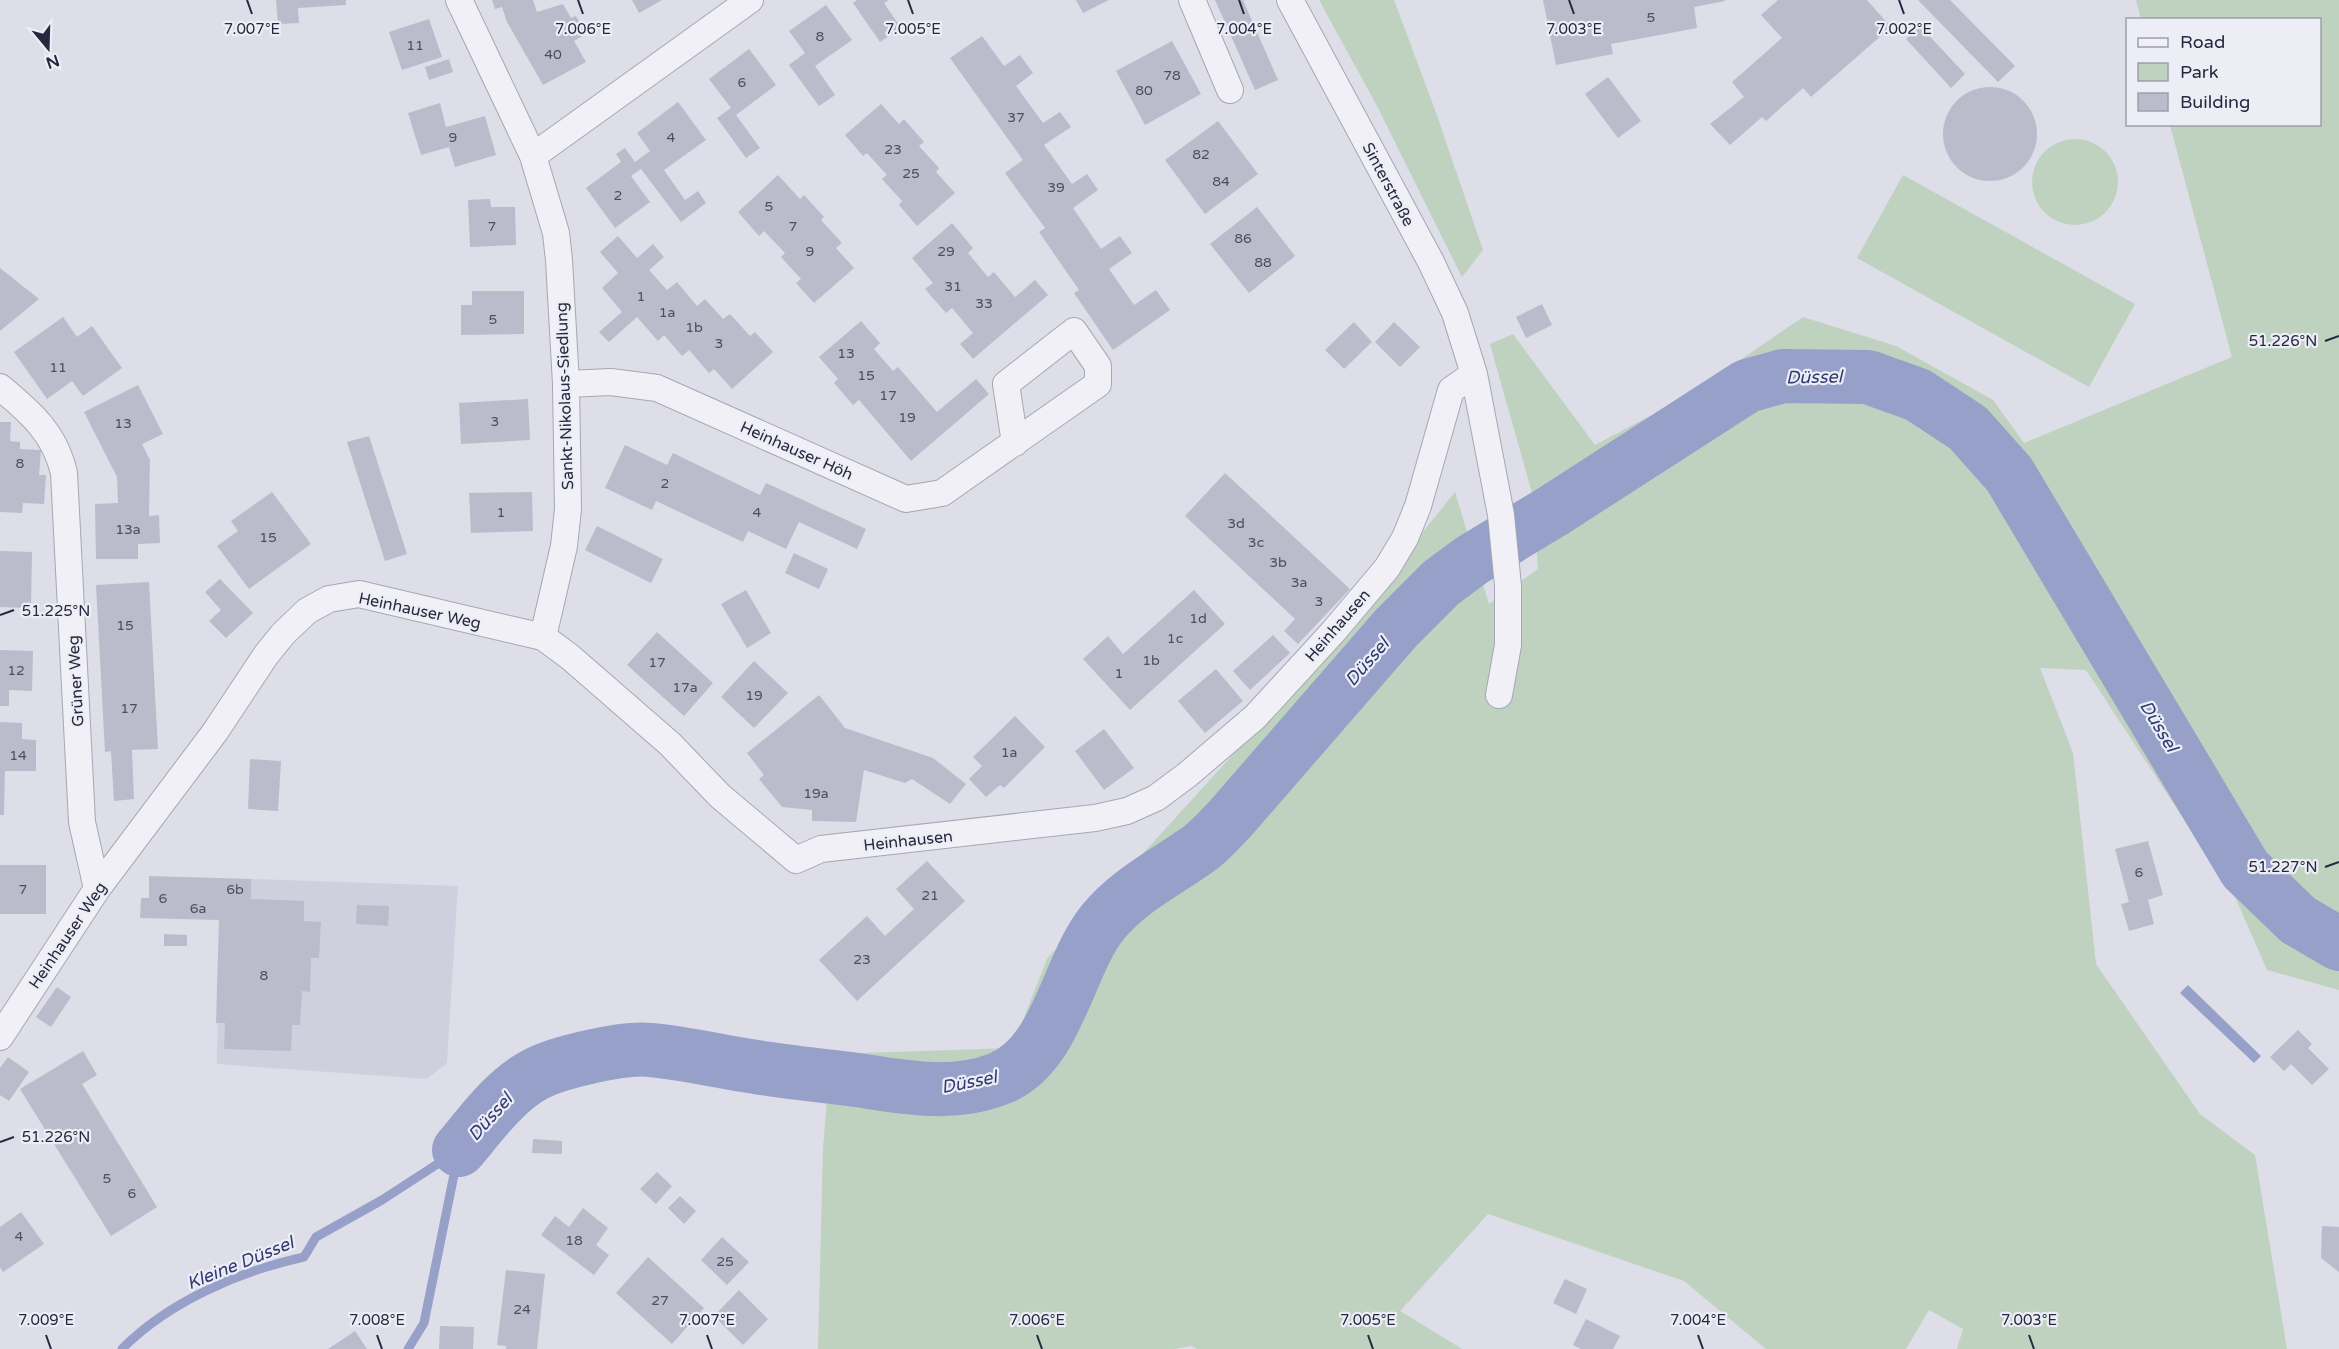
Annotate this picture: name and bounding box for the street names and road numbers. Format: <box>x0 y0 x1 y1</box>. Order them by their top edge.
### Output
street label: Sinterstraße <box>1358 139 1419 230</box>
street label: Sankt-Nikolaus-Siedlung <box>552 302 578 490</box>
street label: Heinhauser Höh <box>737 417 856 485</box>
street label: Heinhausen <box>1301 585 1375 666</box>
street label: Heinhauser Weg <box>357 588 483 634</box>
street label: Grüner Weg <box>64 635 88 727</box>
street label: Heinhausen <box>863 826 954 856</box>
street label: Heinhauser Weg <box>25 878 111 993</box>

